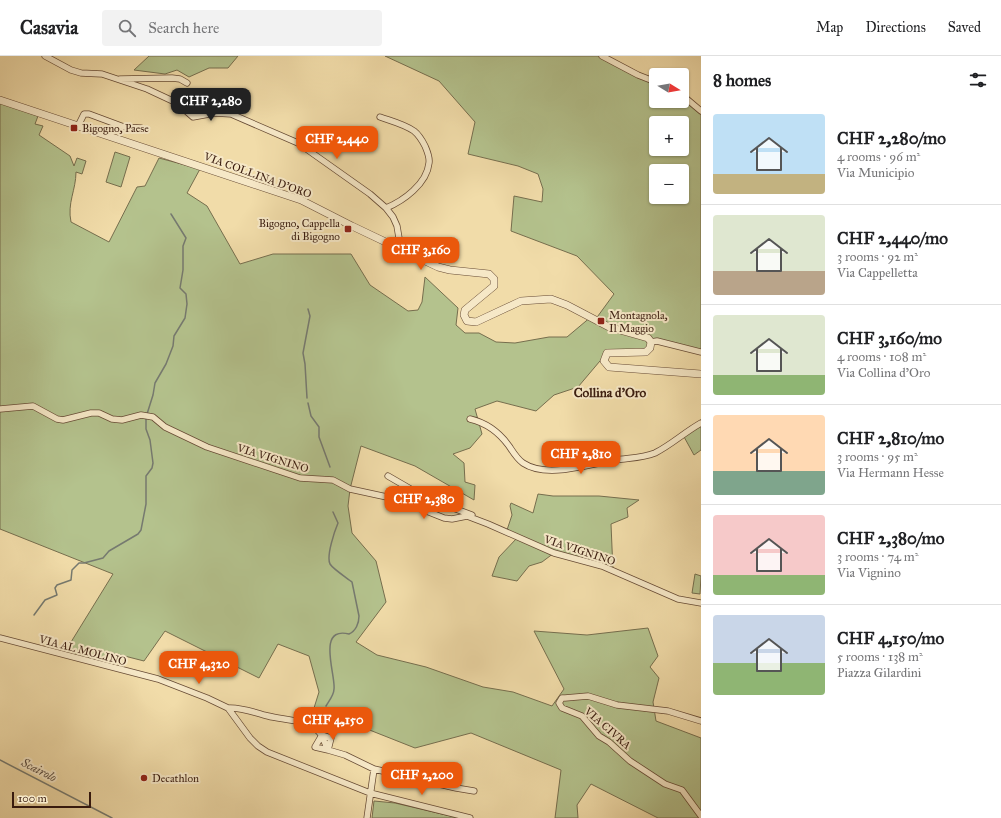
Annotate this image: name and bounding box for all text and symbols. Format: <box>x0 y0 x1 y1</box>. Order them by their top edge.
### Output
search box <box>102 10 382 46</box>
text: Casavia <box>20 16 78 39</box>
icon: search <box>116 17 138 39</box>
text: Search here <box>148 19 219 37</box>
text: Map <box>816 19 843 36</box>
text: Directions <box>865 19 926 36</box>
text: Saved <box>948 19 981 36</box>
north arrow <box>649 68 689 108</box>
map controls <box>649 68 689 204</box>
icon: filters <box>967 69 989 91</box>
text: 8 homes <box>713 70 771 91</box>
pin: CHF 2,280 <box>165 88 257 122</box>
text: CHF 2,280 <box>180 93 242 109</box>
button: + <box>649 116 689 156</box>
place label: Bigogno, Paese <box>82 122 149 135</box>
marker: Bigogno, Paese <box>69 123 79 133</box>
pin: CHF 2,440 <box>291 126 383 160</box>
text: CHF 2,280/mo <box>837 128 946 149</box>
icon: home <box>745 130 793 178</box>
text: CHF 2,440 <box>305 131 369 147</box>
text: 4 rooms · 96 m² <box>837 149 920 165</box>
street label: VIA COLLINA D'ORO <box>201 150 313 201</box>
button: − <box>649 164 689 204</box>
text: Via Municipio <box>837 165 914 181</box>
place label: Bigogno, Cappella di Bigogno <box>259 217 340 243</box>
marker: Bigogno, Cappella di Bigogno <box>343 224 353 234</box>
text: CHF 2,440/mo <box>837 228 948 249</box>
icon: home <box>745 231 793 279</box>
pin: CHF 3,160 <box>375 237 467 271</box>
text: CHF 3,160 <box>391 242 451 258</box>
text: 3 rooms · 92 m² <box>837 249 918 265</box>
text: Via Cappelletta <box>837 265 918 281</box>
place label: Montagnola, Il Maggio <box>609 309 668 335</box>
marker: Montagnola, Il Maggio <box>596 316 606 326</box>
text: CHF 3,160/mo <box>837 328 942 349</box>
icon: home <box>745 331 793 379</box>
text: 4 rooms · 108 m² <box>837 349 926 365</box>
text: Via Collina d'Oro <box>837 365 930 381</box>
district label: Collina d'Oro <box>574 385 647 401</box>
text: CHF 2,810/mo <box>837 428 944 449</box>
icon: home <box>745 431 793 479</box>
street label: VIA VIGNINO <box>235 441 310 476</box>
pin: CHF 2,810 <box>535 441 627 475</box>
text: CHF 2,810 <box>550 446 612 462</box>
text: 3 rooms · 95 m² <box>837 449 918 465</box>
text: Via Hermann Hesse <box>837 465 944 481</box>
pin: CHF 2,380 <box>378 486 470 520</box>
text: CHF 2,380 <box>393 491 455 507</box>
text: CHF 2,380/mo <box>837 528 944 549</box>
icon: home <box>745 531 793 579</box>
street label: VIA VIGNINO <box>542 533 617 568</box>
text: 3 rooms · 74 m² <box>837 549 919 565</box>
text: Via Vignino <box>837 565 901 581</box>
text: CHF 4,150/mo <box>837 628 944 649</box>
icon: home <box>745 631 793 679</box>
street label: VIA AL MOLINO <box>37 632 128 668</box>
text: 5 rooms · 138 m² <box>837 649 923 665</box>
pin: CHF 4,320 <box>153 651 245 685</box>
text: CHF 4,320 <box>168 656 230 672</box>
text: Piazza Gilardini <box>837 665 921 681</box>
street label: VIA CIVRA <box>581 704 634 752</box>
pin: CHF 4,150 <box>287 707 379 741</box>
text: CHF 4,150 <box>303 712 363 728</box>
water label: Scairolo <box>18 755 59 785</box>
pin: CHF 2,200 <box>376 762 468 796</box>
text: CHF 2,200 <box>391 767 454 783</box>
place label: Decathlon <box>152 772 199 785</box>
marker: Decathlon <box>139 773 149 783</box>
scale bar <box>12 790 91 809</box>
text: 100 m <box>18 792 47 805</box>

